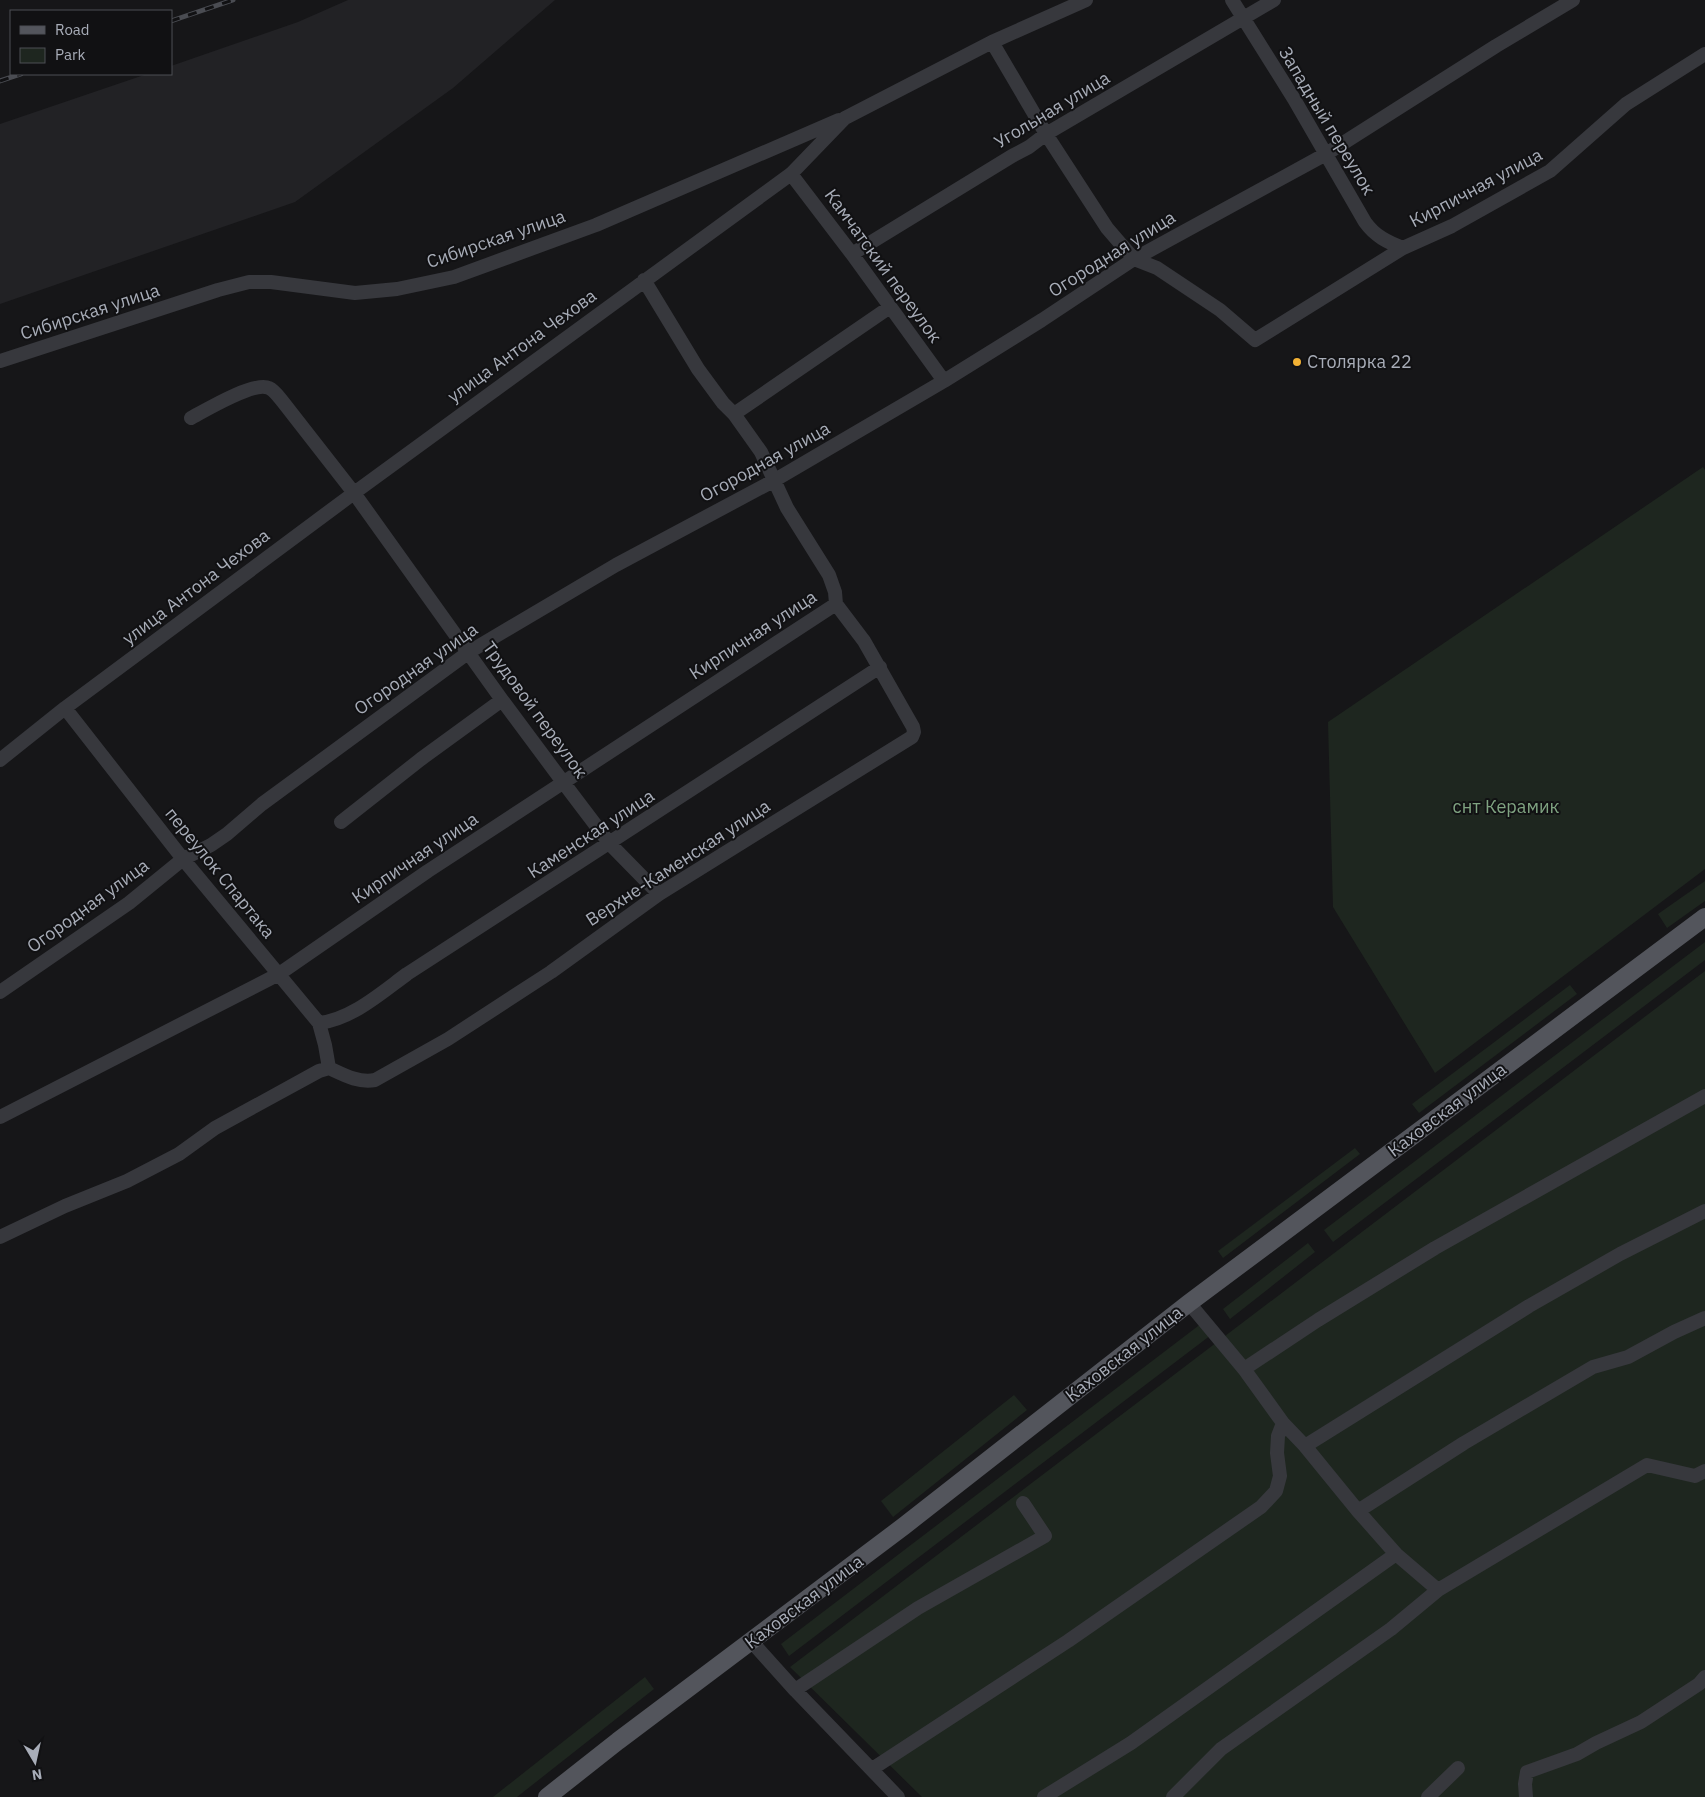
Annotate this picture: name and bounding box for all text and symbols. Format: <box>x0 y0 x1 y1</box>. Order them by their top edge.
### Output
legend <box>10 10 172 75</box>
text: Road <box>55 20 90 39</box>
street label: Западный переулок <box>1274 42 1381 199</box>
text: Park <box>55 45 85 64</box>
street label: Угольная улица <box>990 66 1114 153</box>
street label: Кирпичная улица <box>1405 143 1547 232</box>
street label: Камчатский переулок <box>820 184 947 347</box>
street label: Сибирская улица <box>424 204 569 273</box>
street label: Огородная улица <box>1044 205 1180 302</box>
street label: Сибирская улица <box>17 278 163 345</box>
street label: улица Антона Чехова <box>443 284 601 407</box>
place label: Столярка 22 <box>1307 350 1412 373</box>
marker: Столярка 22 <box>1291 356 1303 368</box>
street label: Огородная улица <box>696 416 834 507</box>
street label: улица Антона Чехова <box>117 523 274 650</box>
street label: Кирпичная улица <box>685 585 821 684</box>
street label: Огородная улица <box>350 617 482 720</box>
street label: Трудовой переулок <box>478 637 593 783</box>
street label: Каменская улица <box>523 784 659 883</box>
street label: Верхне-Каменская улица <box>581 794 775 931</box>
park label: снт Керамик <box>1453 795 1559 818</box>
street label: переулок Спартака <box>160 802 281 943</box>
street label: Кирпичная улица <box>347 807 483 908</box>
street label: Огородная улица <box>22 853 154 958</box>
street label: Каховская улица <box>1383 1057 1511 1162</box>
street label: Каховская улица <box>1060 1300 1187 1407</box>
street label: Каховская улица <box>740 1549 868 1654</box>
north arrow <box>10 1737 60 1787</box>
text: N <box>31 1765 43 1785</box>

